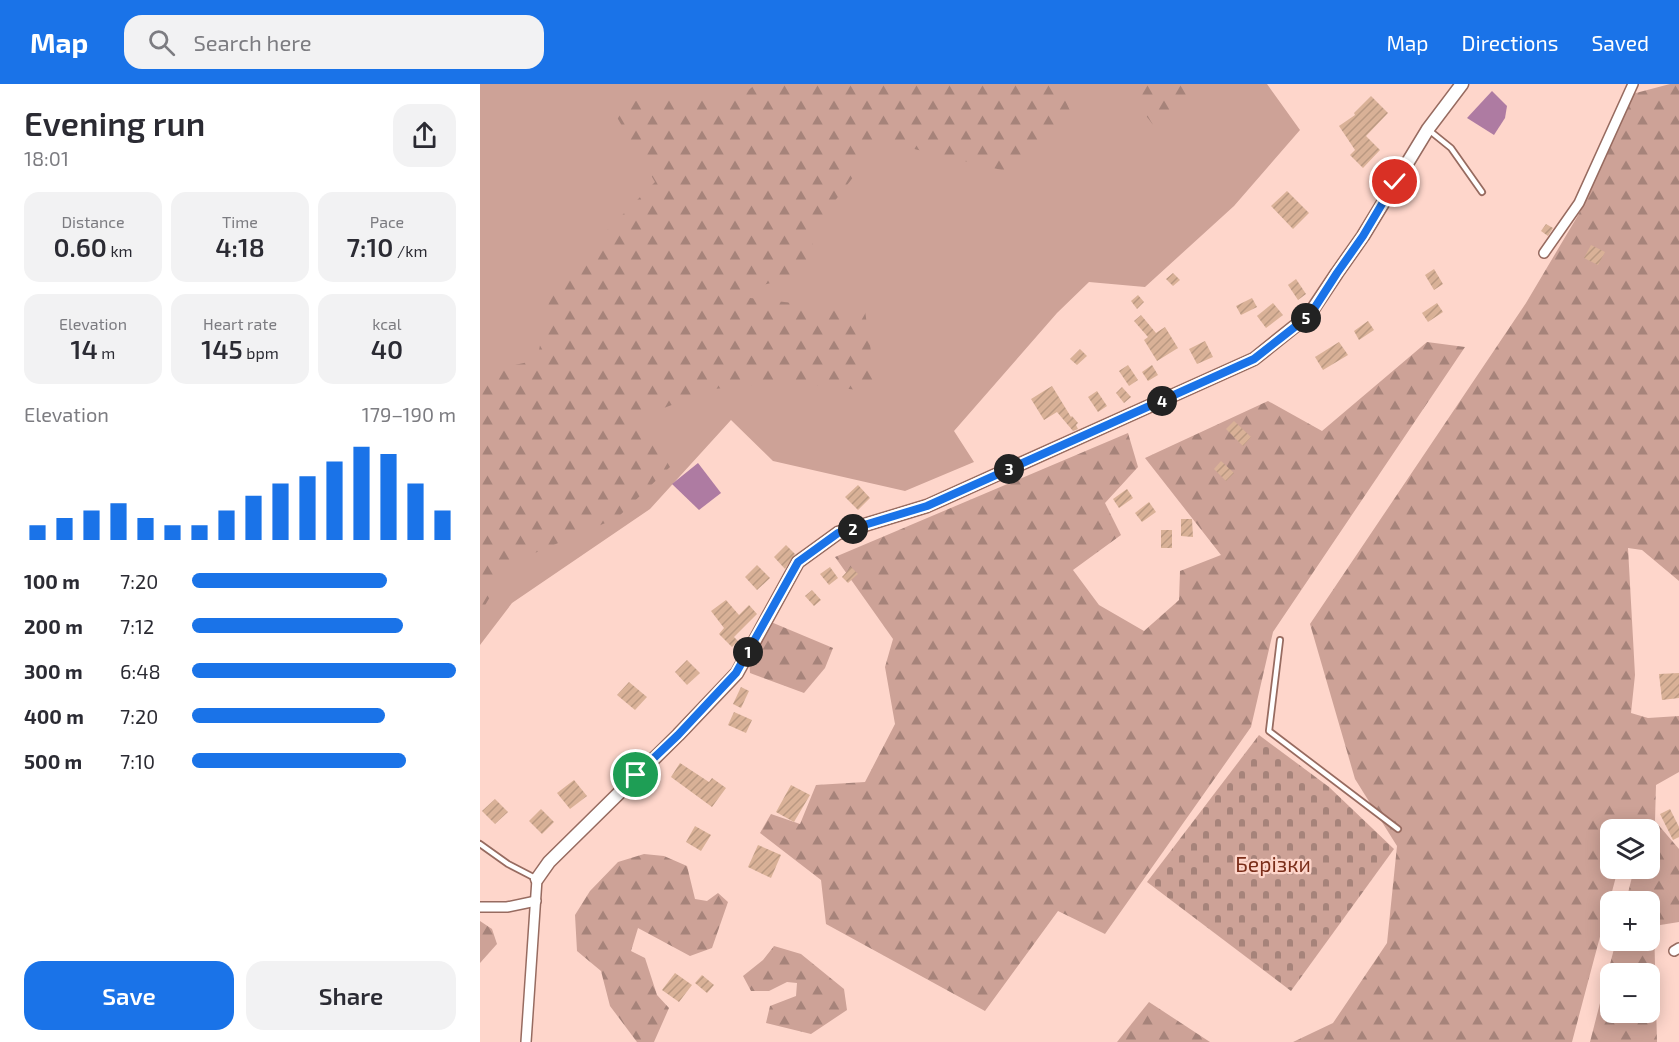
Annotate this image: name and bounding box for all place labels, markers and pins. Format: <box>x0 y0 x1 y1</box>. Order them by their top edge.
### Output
pin <box>1369 156 1420 207</box>
pin: 5 <box>1291 303 1321 333</box>
pin: 4 <box>1147 386 1177 416</box>
pin: 3 <box>994 454 1024 484</box>
pin: 2 <box>838 514 868 544</box>
pin: 1 <box>733 637 763 667</box>
pin <box>610 749 661 800</box>

